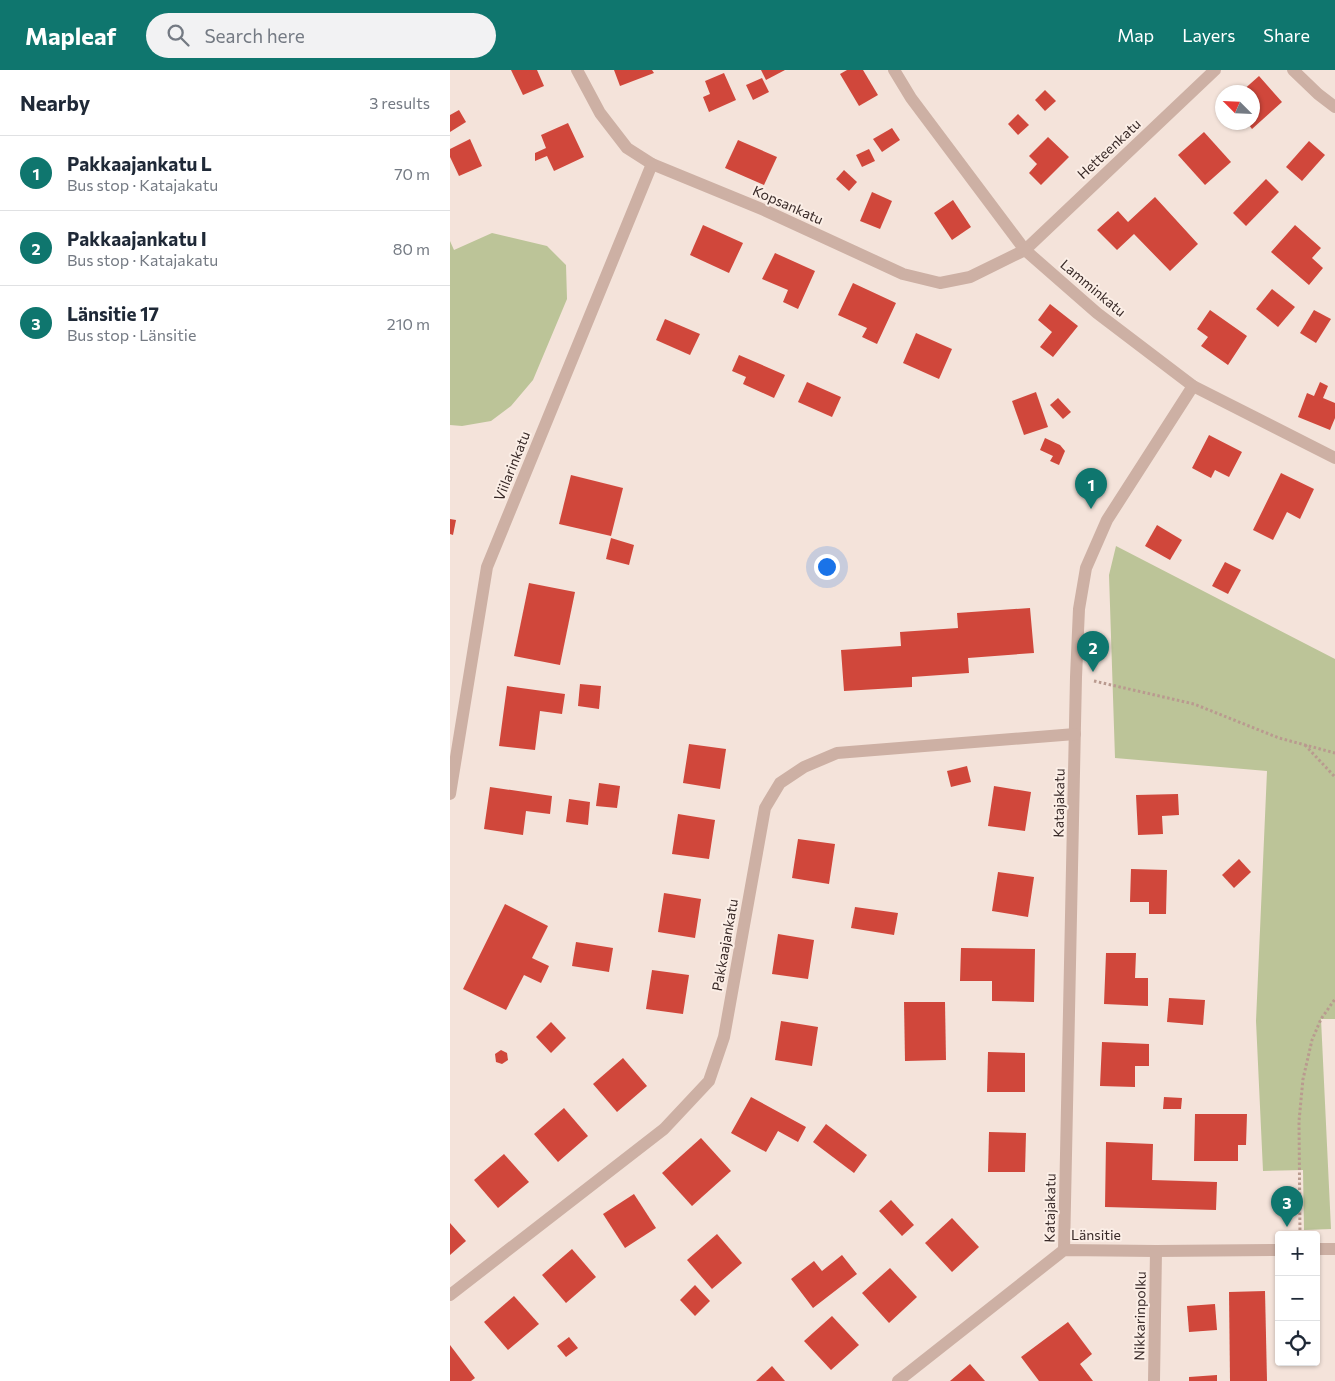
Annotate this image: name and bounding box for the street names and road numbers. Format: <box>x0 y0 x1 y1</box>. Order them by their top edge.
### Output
street label: Hetteenkatu <box>1073 115 1144 182</box>
street label: Kopsankatu <box>750 181 826 228</box>
street label: Lamminkatu <box>1057 255 1129 320</box>
street label: Viilarinkatu <box>490 429 533 503</box>
street label: Katajakatu <box>1049 768 1068 838</box>
street label: Pakkaajankatu <box>708 897 741 992</box>
street label: Katajakatu <box>1040 1173 1059 1243</box>
street label: Länsitie <box>1071 1226 1121 1243</box>
street label: Nikkarinpolku <box>1130 1271 1149 1361</box>

